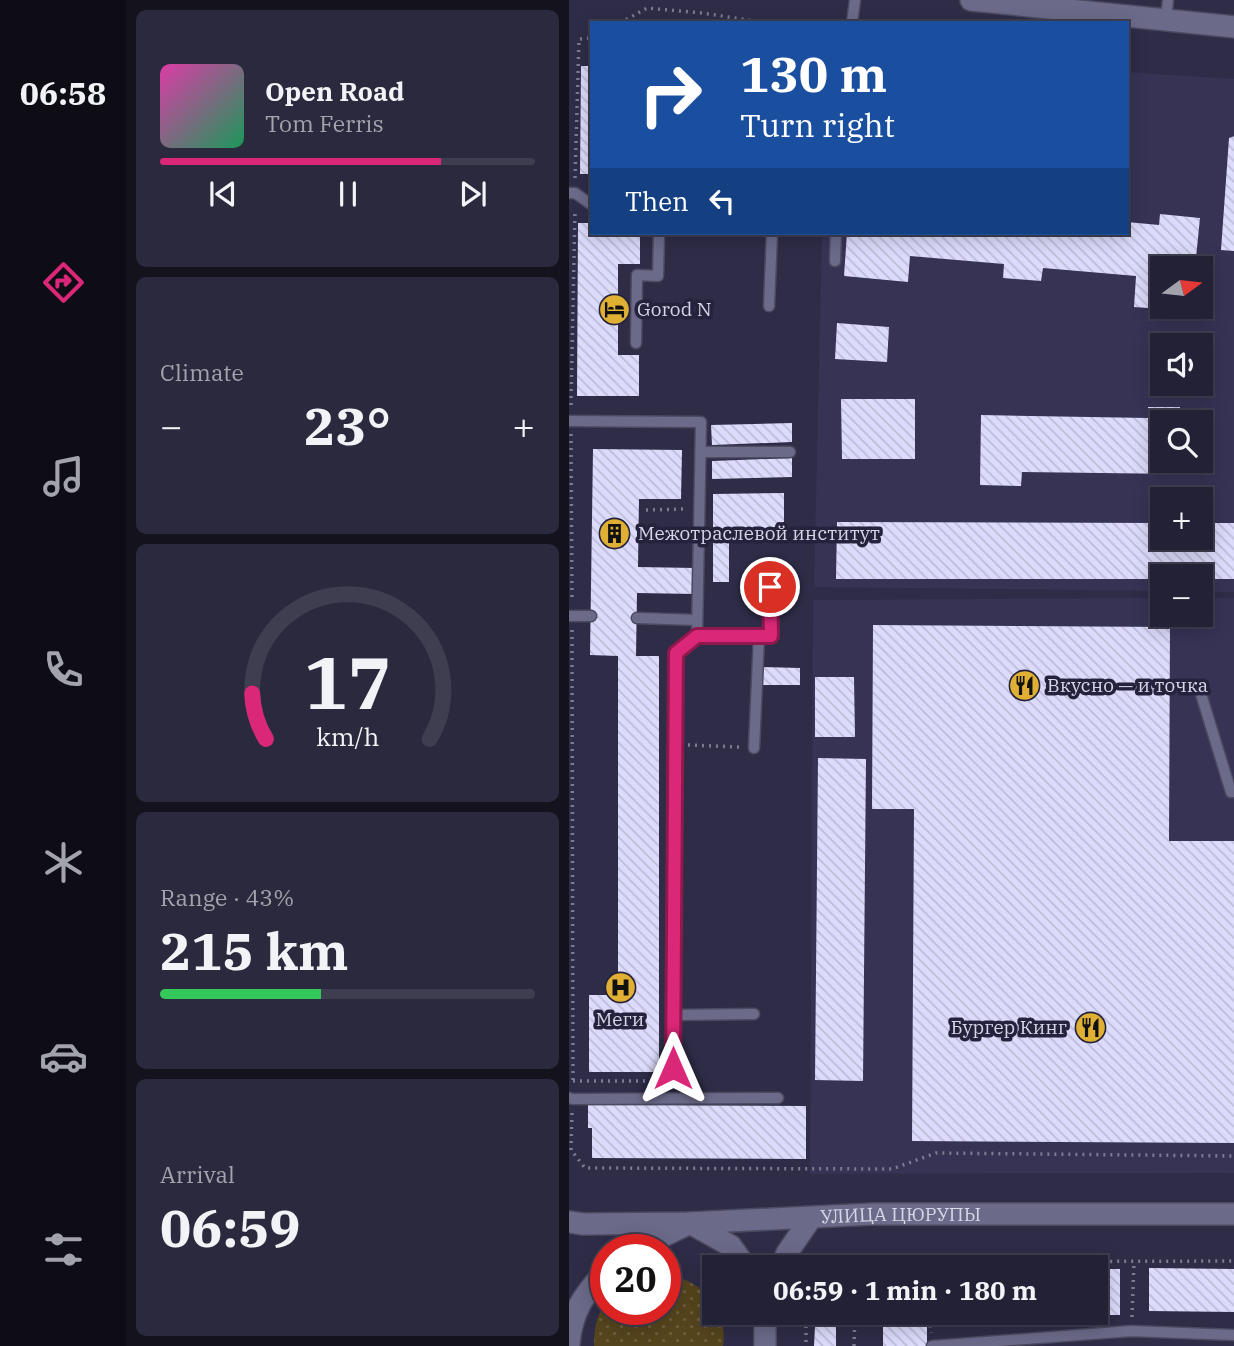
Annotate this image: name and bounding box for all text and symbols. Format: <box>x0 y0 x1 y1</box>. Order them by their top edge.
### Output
text: 130 m <box>740 42 887 105</box>
icon: right <box>625 49 716 140</box>
text: 06:58 <box>20 72 106 114</box>
text: Open Road <box>265 74 404 108</box>
text: Turn right <box>740 104 895 146</box>
text: Tom Ferris <box>265 108 384 138</box>
icon: previous <box>204 175 242 213</box>
icon: pause <box>329 175 367 213</box>
icon: next <box>454 175 492 213</box>
icon: left <box>703 182 741 220</box>
text: Then <box>625 184 689 218</box>
north arrow <box>1150 256 1213 318</box>
map controls <box>1150 256 1213 627</box>
icon: directions <box>39 258 88 307</box>
hotel icon: Gorod N <box>597 292 631 326</box>
place label: Gorod N <box>637 297 711 321</box>
button: sound <box>1150 333 1213 396</box>
text: Climate <box>160 357 244 387</box>
text: 23° <box>304 392 391 459</box>
text: − <box>160 401 183 450</box>
text: + <box>512 401 535 450</box>
button: search <box>1150 410 1213 473</box>
icon: music <box>39 452 88 501</box>
button: + <box>1150 487 1213 550</box>
building icon: Межотраслевой институт <box>598 516 632 550</box>
place label: Межотраслевой институт <box>638 521 880 545</box>
pin <box>740 557 800 617</box>
button: − <box>1150 564 1213 627</box>
icon: arrive <box>751 568 789 606</box>
text: 17 <box>304 634 391 729</box>
icon: phone <box>39 645 88 694</box>
restaurant icon: Вкусно — и точка <box>1007 668 1041 702</box>
place label: Вкусно — и точка <box>1047 673 1208 697</box>
text: km/h <box>316 720 379 753</box>
icon: climate <box>39 838 88 887</box>
text: Range · 43% <box>160 882 294 912</box>
text: 215 km <box>160 917 349 984</box>
hospital icon: Меги <box>603 971 637 1005</box>
place label: Меги <box>596 1007 644 1031</box>
restaurant icon: Бургер Кинг <box>1073 1010 1107 1044</box>
place label: Бургер Кинг <box>951 1015 1067 1039</box>
position arrow <box>636 1031 710 1105</box>
icon: car <box>39 1032 88 1081</box>
text: Arrival <box>160 1159 235 1189</box>
text: 06:59 <box>160 1194 301 1261</box>
street label: УЛИЦА ЦЮРУПЫ <box>820 1202 981 1229</box>
icon: filters <box>39 1225 88 1274</box>
speed limit sign: 20 <box>590 1234 681 1325</box>
text: 06:59 · 1 min · 180 m <box>773 1273 1037 1307</box>

